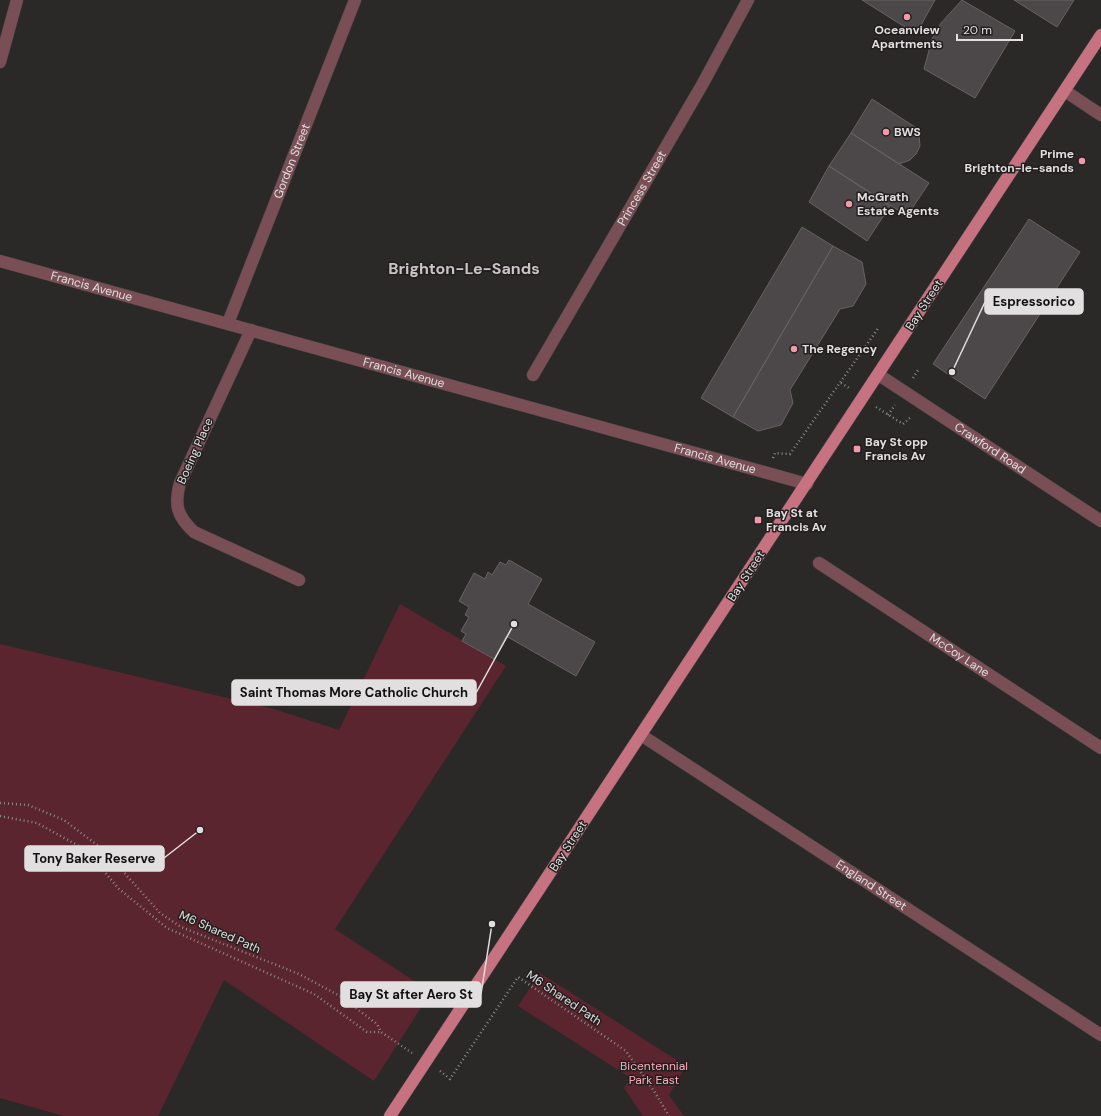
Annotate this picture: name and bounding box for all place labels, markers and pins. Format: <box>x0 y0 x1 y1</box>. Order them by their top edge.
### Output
marker: Oceanview Apartments <box>902 12 912 22</box>
place label: Oceanview Apartments <box>871 22 943 52</box>
place label: BWS <box>894 124 921 140</box>
marker: BWS <box>881 127 891 137</box>
place label: Prime Brighton-le-sands <box>964 146 1074 176</box>
marker: Prime Brighton-le-sands <box>1077 156 1087 166</box>
place label: McGrath Estate Agents <box>857 189 939 219</box>
marker: McGrath Estate Agents <box>844 199 854 209</box>
callout: Espressorico <box>985 289 1083 314</box>
place label: The Regency <box>802 341 878 357</box>
marker: The Regency <box>789 344 799 354</box>
place label: Bay St opp Francis Av <box>865 434 928 464</box>
marker: Bay St opp Francis Av <box>852 444 862 454</box>
place label: Bay St at Francis Av <box>766 505 827 535</box>
marker: Bay St at Francis Av <box>753 515 763 525</box>
callout: Saint Thomas More Catholic Church <box>232 680 476 705</box>
callout: Tony Baker Reserve <box>25 846 164 871</box>
callout: Bay St after Aero St <box>341 982 481 1007</box>

